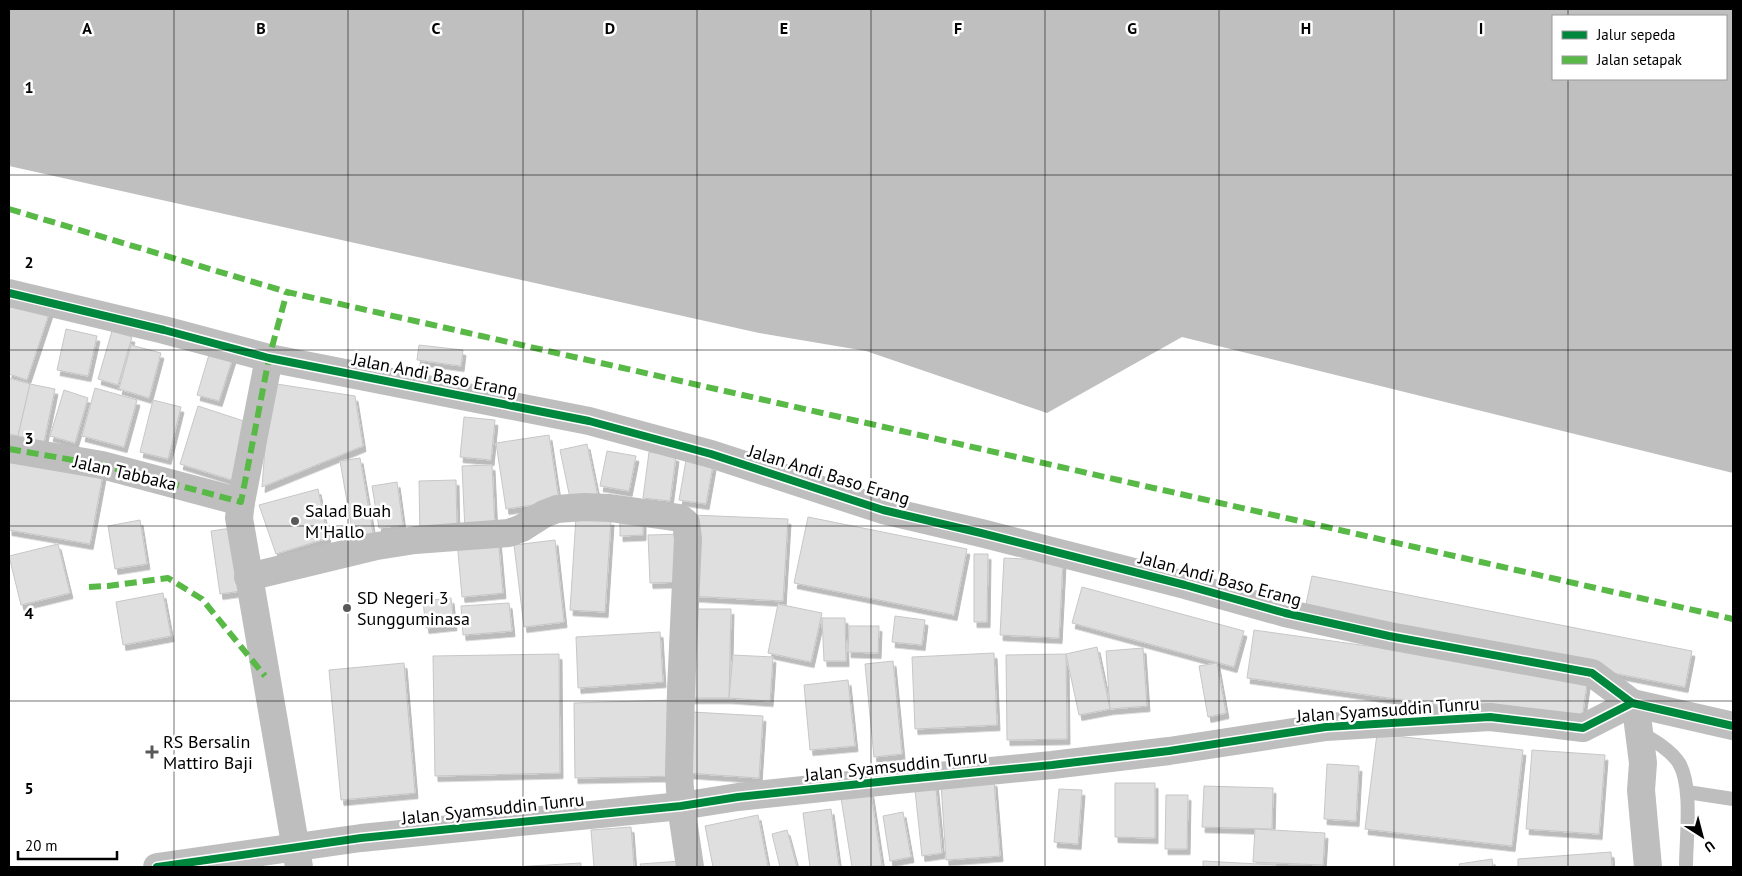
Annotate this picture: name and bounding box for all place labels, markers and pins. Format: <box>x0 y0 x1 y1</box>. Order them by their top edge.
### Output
place label: Salad Buah M'Hallo <box>305 499 391 543</box>
marker: Salad Buah M'Hallo <box>289 515 301 527</box>
place label: SD Negeri 3 Sungguminasa <box>357 586 470 630</box>
marker: SD Negeri 3 Sungguminasa <box>341 602 353 614</box>
place label: RS Bersalin Mattiro Baji <box>163 730 253 774</box>
marker: RS Bersalin Mattiro Baji <box>145 745 159 759</box>

